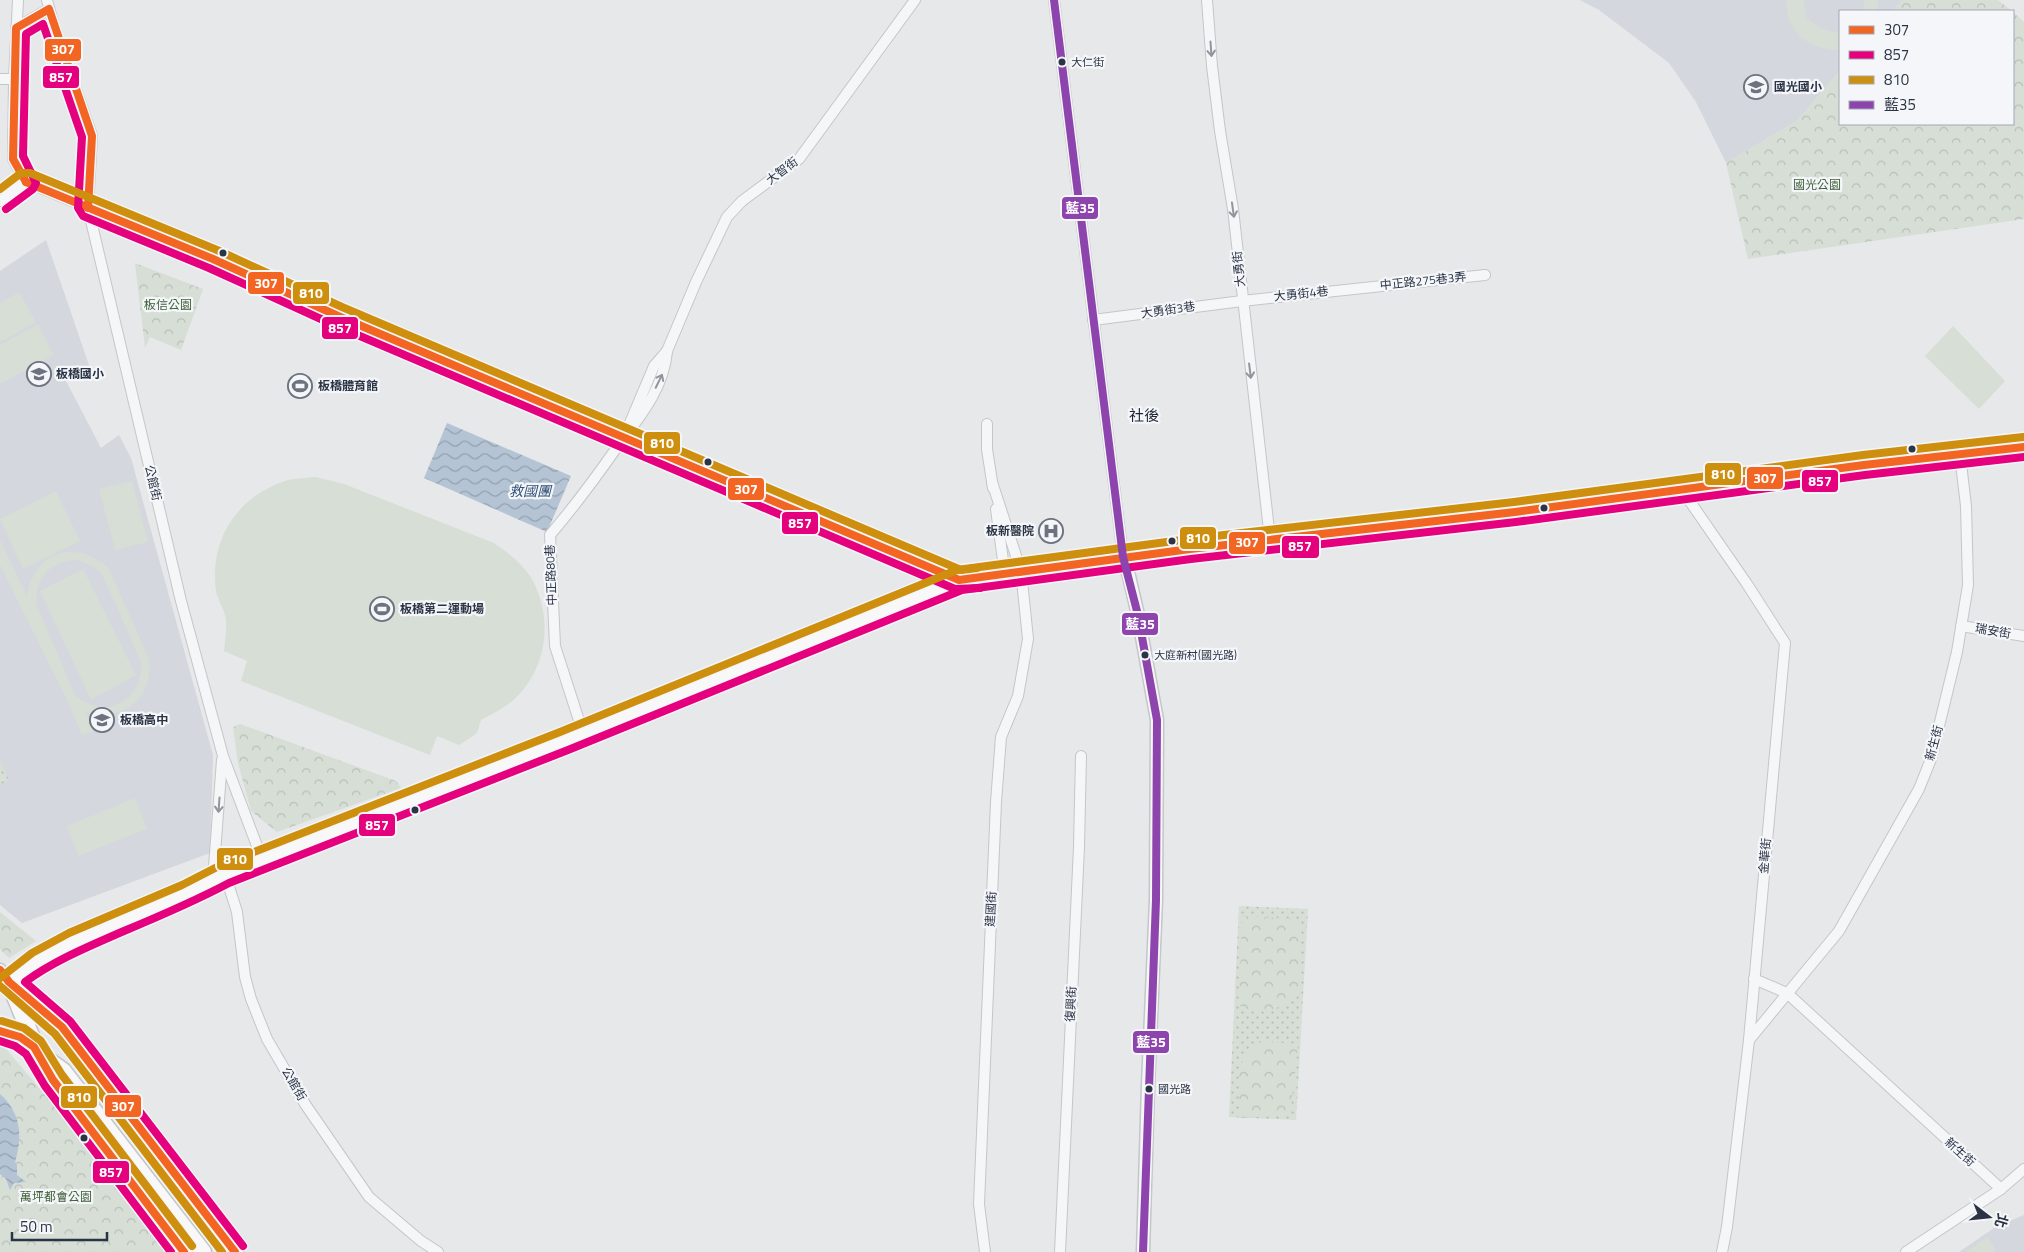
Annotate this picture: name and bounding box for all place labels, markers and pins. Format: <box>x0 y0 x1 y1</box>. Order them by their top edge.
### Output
place label: 大仁街 <box>1071 54 1104 70</box>
marker: 大仁街 <box>1057 57 1067 67</box>
school or university icon: 國光國小 <box>1743 74 1769 100</box>
place label: 國光國小 <box>1774 77 1822 96</box>
unlabelled marker <box>218 248 228 258</box>
school or university icon: 板橋國小 <box>26 361 52 387</box>
place label: 板橋國小 <box>56 364 104 383</box>
sports icon: 板橋體育館 <box>287 373 313 399</box>
place label: 板橋體育館 <box>318 376 378 395</box>
unlabelled marker <box>1907 444 1917 454</box>
unlabelled marker <box>703 457 713 467</box>
unlabelled marker <box>1539 503 1549 513</box>
hospital icon: 板新醫院 <box>1038 518 1064 544</box>
place label: 板新醫院 <box>986 521 1034 540</box>
unlabelled marker <box>1167 536 1177 546</box>
sports icon: 板橋第二運動場 <box>369 596 395 622</box>
place label: 板橋第二運動場 <box>400 599 484 618</box>
place label: 大庭新村(國光路) <box>1154 647 1237 663</box>
marker: 大庭新村(國光路) <box>1140 650 1150 660</box>
school or university icon: 板橋高中 <box>89 707 115 733</box>
place label: 板橋高中 <box>120 710 168 729</box>
unlabelled marker <box>410 805 420 815</box>
place label: 國光路 <box>1158 1081 1191 1097</box>
marker: 國光路 <box>1144 1084 1154 1094</box>
unlabelled marker <box>79 1133 89 1143</box>

